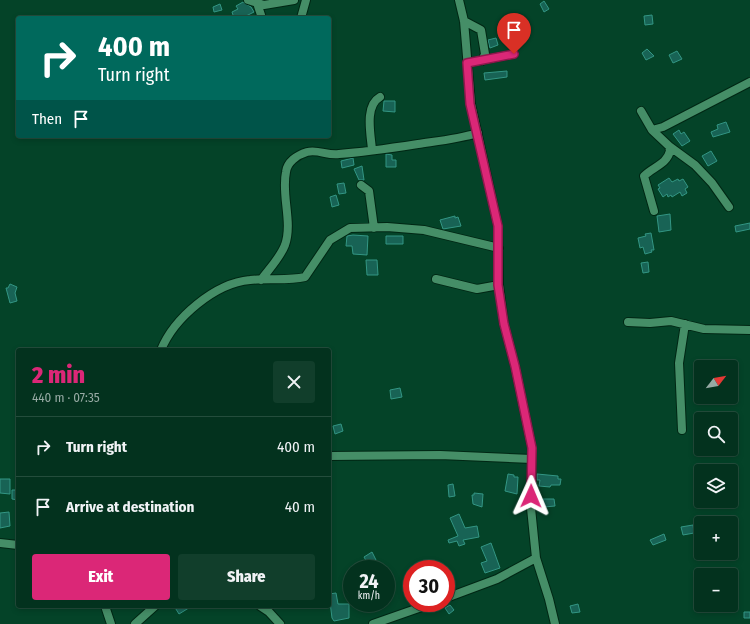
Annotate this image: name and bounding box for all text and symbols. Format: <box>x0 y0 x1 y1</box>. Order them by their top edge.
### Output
pin <box>497 13 531 54</box>
icon: arrive <box>503 19 525 41</box>
text: 400 m <box>98 30 170 63</box>
icon: right <box>32 32 84 84</box>
text: Turn right <box>98 64 170 86</box>
icon: arrive <box>70 108 92 130</box>
text: Then <box>32 110 62 128</box>
north arrow <box>694 360 738 404</box>
map controls <box>694 360 738 612</box>
text: 2 min <box>32 361 85 389</box>
button: close <box>273 361 315 403</box>
text: 440 m · 07:35 <box>32 390 100 405</box>
button: search <box>694 412 738 456</box>
icon: right <box>32 436 54 458</box>
text: Turn right <box>66 438 127 456</box>
text: 400 m <box>277 438 315 456</box>
button: layers <box>694 464 738 508</box>
position arrow <box>510 475 552 517</box>
icon: arrive <box>32 496 54 518</box>
text: Arrive at destination <box>66 498 194 516</box>
text: 40 m <box>285 498 315 516</box>
button: + <box>694 516 738 560</box>
button: Exit <box>32 554 170 600</box>
button: Share <box>178 554 315 600</box>
speed limit sign: 30 <box>403 560 455 612</box>
button: − <box>694 568 738 612</box>
text: 24 <box>359 569 379 593</box>
text: km/h <box>358 590 380 602</box>

